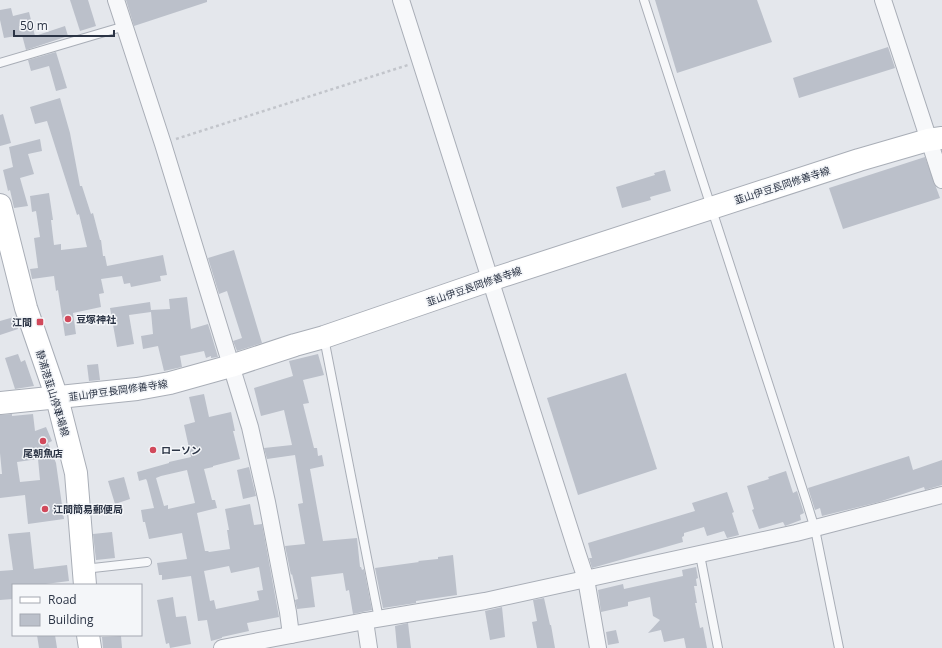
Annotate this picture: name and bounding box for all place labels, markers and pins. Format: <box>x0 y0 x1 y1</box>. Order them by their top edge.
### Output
place label: 豆塚神社 <box>76 312 117 326</box>
marker: 豆塚神社 <box>63 314 73 324</box>
place label: 江間 <box>12 315 32 329</box>
marker: 江間 <box>35 317 45 327</box>
marker: 尾朝魚店 <box>38 436 48 446</box>
place label: ローソン <box>161 443 201 457</box>
marker: ローソン <box>148 445 158 455</box>
place label: 尾朝魚店 <box>23 446 63 460</box>
place label: 江間簡易郵便局 <box>53 502 123 516</box>
marker: 江間簡易郵便局 <box>40 504 50 514</box>

